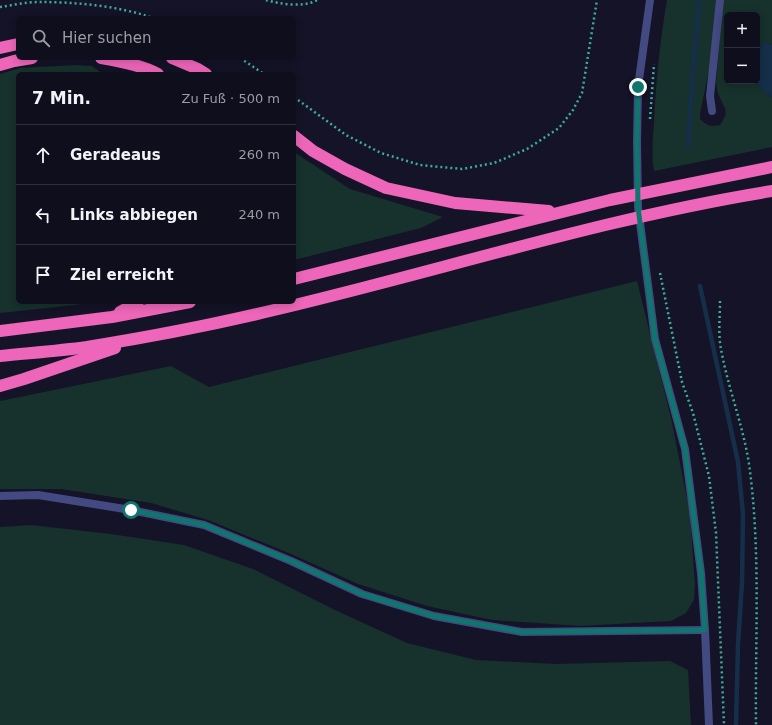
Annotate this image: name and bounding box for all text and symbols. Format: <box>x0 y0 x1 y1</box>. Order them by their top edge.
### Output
map controls <box>724 12 760 84</box>
button: + <box>724 12 760 48</box>
search box <box>16 16 296 60</box>
icon: search <box>30 27 52 49</box>
text: Hier suchen <box>62 29 151 47</box>
button: − <box>724 48 760 84</box>
route end <box>629 78 647 96</box>
text: 7 Min. <box>32 88 91 108</box>
text: Zu Fuß · 500 m <box>182 91 280 106</box>
icon: ahead <box>32 144 54 166</box>
text: Geradeaus <box>70 146 161 164</box>
text: 260 m <box>238 147 280 162</box>
icon: left <box>32 204 54 226</box>
text: Links abbiegen <box>70 206 198 224</box>
text: 240 m <box>238 207 280 222</box>
icon: arrive <box>32 264 54 286</box>
text: Ziel erreicht <box>70 266 174 284</box>
route start <box>122 501 140 519</box>

